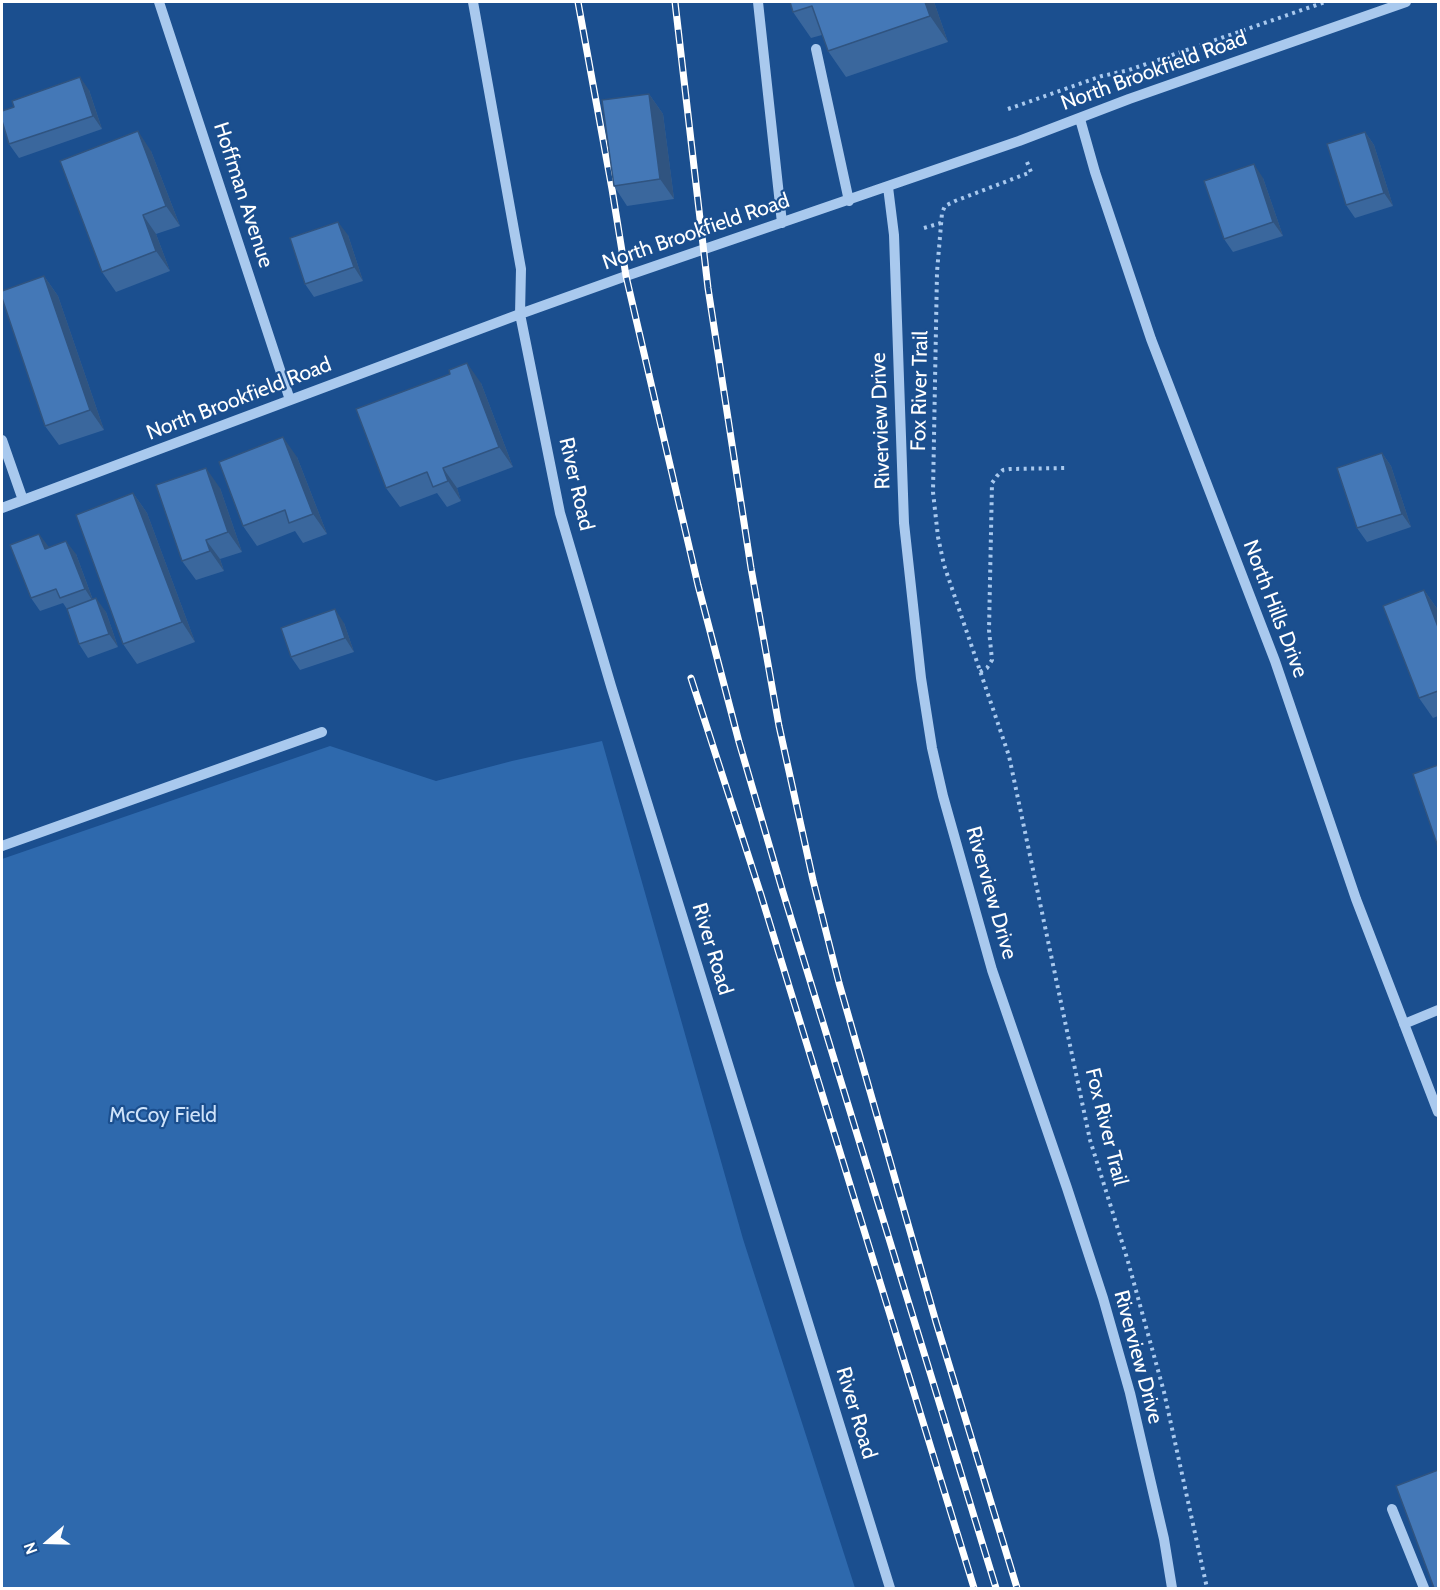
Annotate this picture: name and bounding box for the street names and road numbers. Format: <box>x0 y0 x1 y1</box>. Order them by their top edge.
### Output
street label: North Brookfield Road <box>1058 26 1250 116</box>
street label: Hoffman Avenue <box>208 119 278 271</box>
street label: North Brookfield Road <box>599 188 793 276</box>
street label: Fox River Trail <box>906 331 934 451</box>
street label: North Brookfield Road <box>143 352 335 446</box>
street label: Riverview Drive <box>866 352 896 490</box>
street label: River Road <box>553 435 599 533</box>
street label: North Hills Drive <box>1237 537 1313 681</box>
street label: Riverview Drive <box>960 824 1022 962</box>
street label: River Road <box>686 900 738 998</box>
street label: Fox River Trail <box>1079 1066 1133 1188</box>
street label: Riverview Drive <box>1108 1288 1168 1426</box>
street label: River Road <box>830 1364 882 1462</box>

